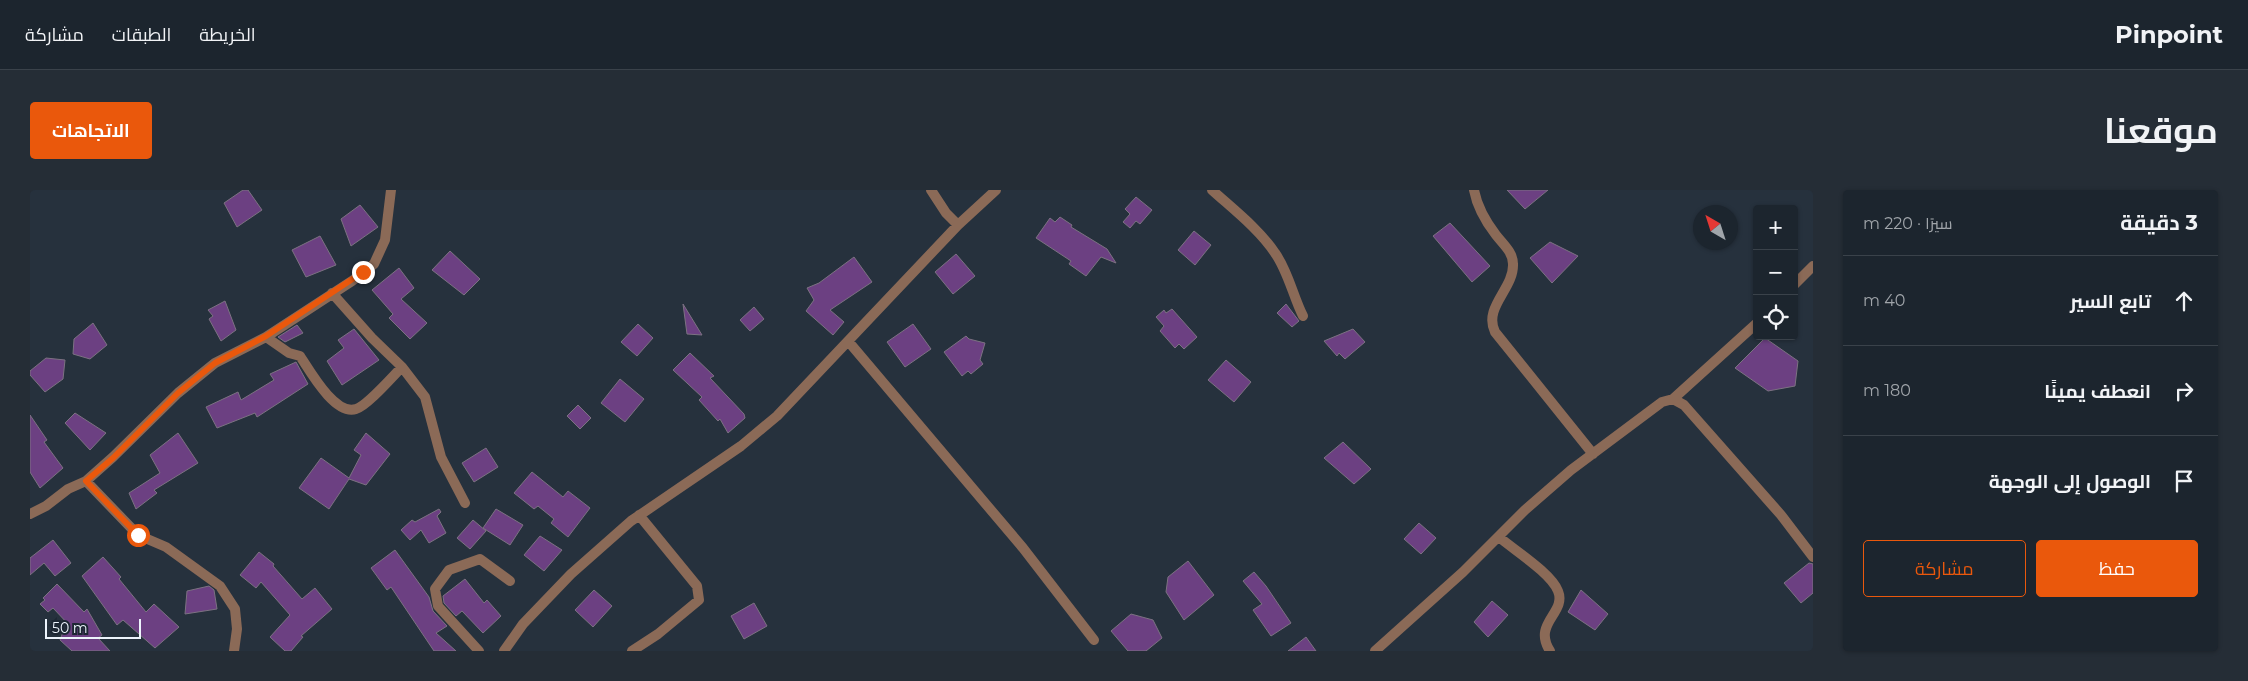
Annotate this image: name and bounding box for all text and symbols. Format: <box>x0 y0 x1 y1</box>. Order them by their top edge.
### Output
text: Pinpoint <box>2115 20 2223 49</box>
text: مشاركة <box>25 24 84 46</box>
text: الطبقات <box>112 24 171 46</box>
text: الخريطة <box>199 24 256 46</box>
button: الاتجاهات <box>30 102 152 159</box>
text: موقعنا <box>2104 109 2218 152</box>
north arrow <box>1693 205 1738 250</box>
map controls <box>1753 205 1798 340</box>
button: + <box>1753 205 1798 250</box>
text: 3 دقيقة <box>2120 210 2198 235</box>
text: سيرًا · 220 m <box>1863 214 1952 233</box>
button: − <box>1753 250 1798 295</box>
route end <box>352 261 375 284</box>
icon: ahead <box>2170 287 2198 315</box>
text: تابع السير <box>2070 290 2151 313</box>
text: 40 m <box>1863 291 1905 310</box>
button: locate <box>1753 295 1798 340</box>
icon: right <box>2170 377 2198 405</box>
text: انعطف يمينًا <box>2044 380 2151 403</box>
text: 180 m <box>1863 381 1911 400</box>
icon: arrive <box>2170 467 2198 495</box>
text: الوصول إلى الوجهة <box>1989 470 2151 493</box>
route start <box>127 524 150 547</box>
button: مشاركة <box>1863 540 2026 597</box>
button: حفظ <box>2036 540 2198 597</box>
scale bar <box>45 616 141 639</box>
text: 50 m <box>52 619 88 637</box>

